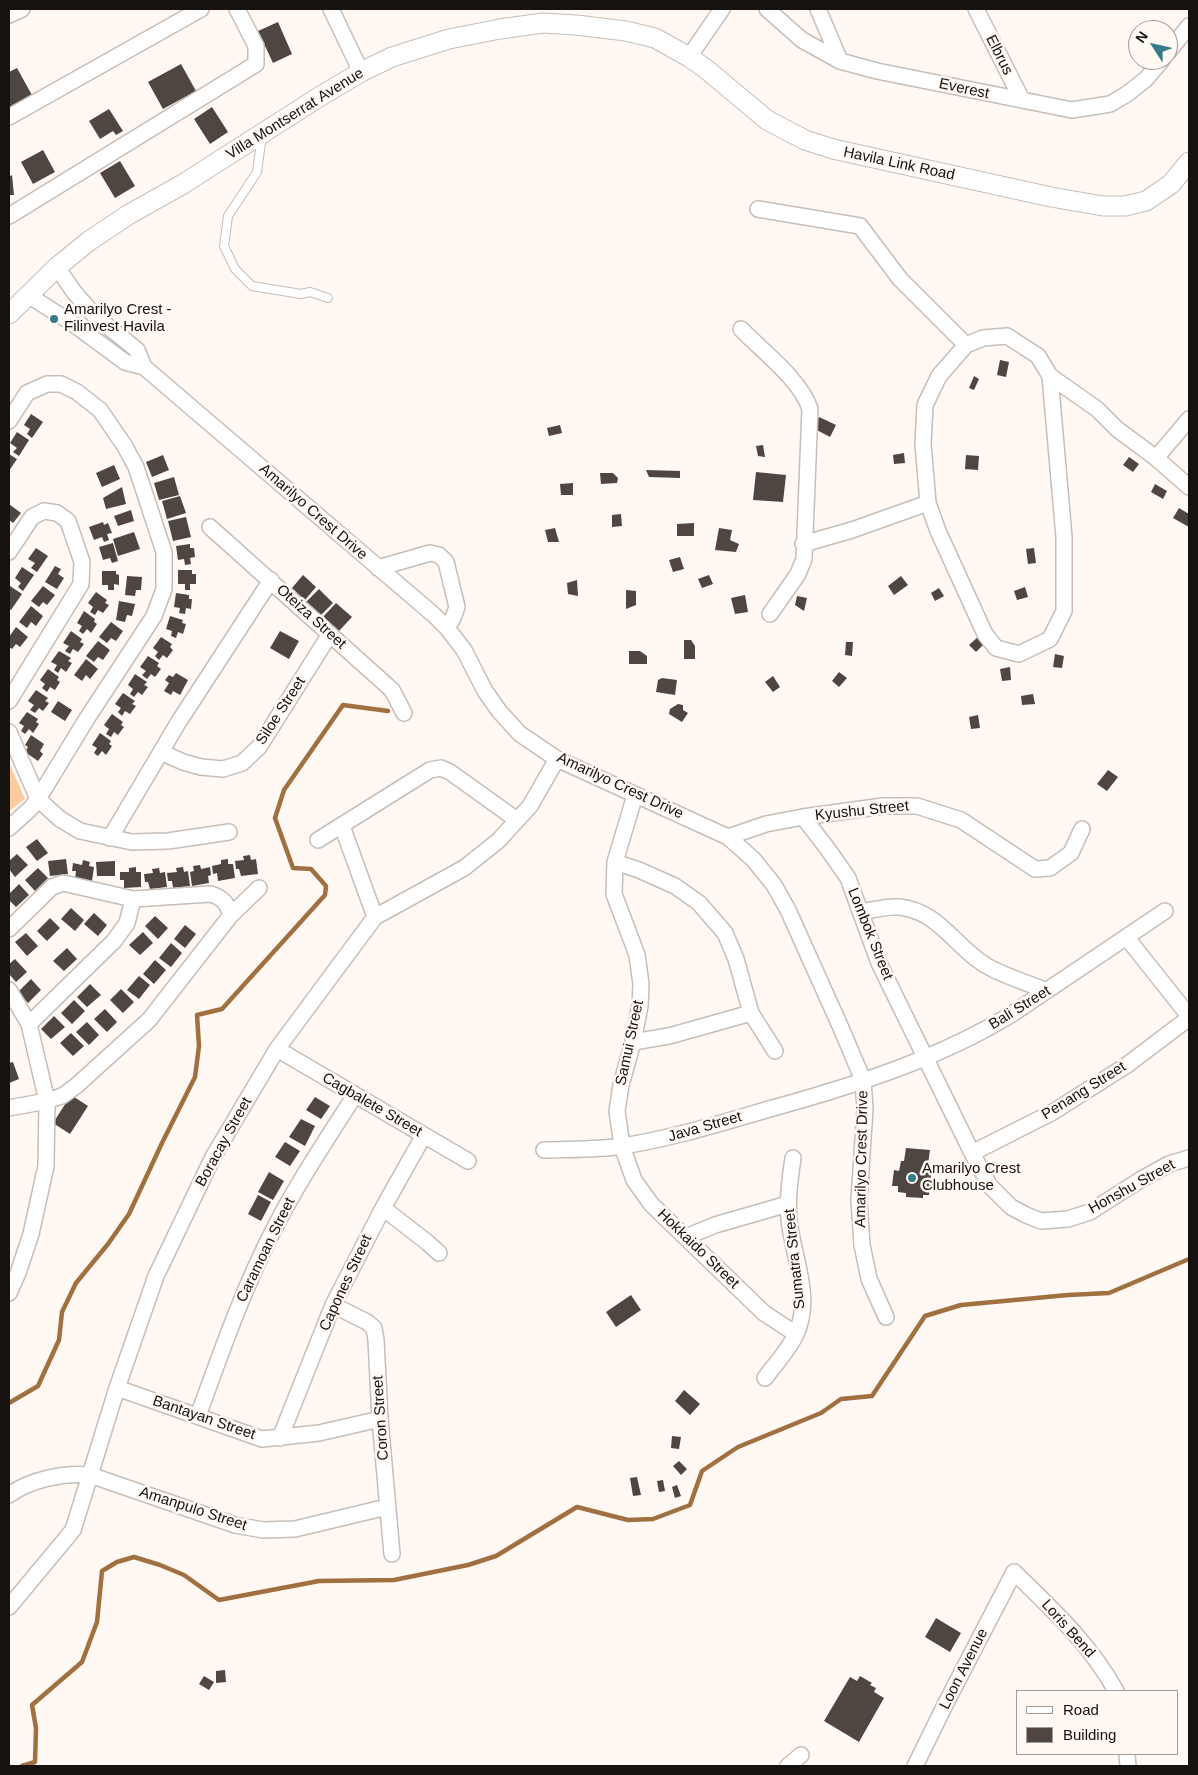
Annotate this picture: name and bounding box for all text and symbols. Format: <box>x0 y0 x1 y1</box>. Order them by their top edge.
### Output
north arrow <box>1128 20 1178 70</box>
text: N <box>1132 28 1151 46</box>
street label: Elbrus <box>981 32 1017 78</box>
street label: Villa Montserrat Avenue <box>223 64 367 164</box>
street label: Everest <box>937 75 991 103</box>
street label: Havila Link Road <box>842 143 956 185</box>
place label: Amarilyo Crest - Filinvest Havila <box>64 301 172 336</box>
marker: Amarilyo Crest - Filinvest Havila <box>48 313 60 325</box>
street label: Amarilyo Crest Drive <box>255 460 371 564</box>
street label: Oteiza Street <box>272 581 350 653</box>
street label: Siloe Street <box>252 674 310 748</box>
street label: Amarilyo Crest Drive <box>554 749 686 823</box>
street label: Kyushu Street <box>814 797 910 825</box>
street label: Lombok Street <box>843 885 897 983</box>
street label: Bali Street <box>986 982 1054 1034</box>
street label: Samui Street <box>612 999 648 1087</box>
street label: Penang Street <box>1039 1058 1129 1124</box>
street label: Cagbalete Street <box>319 1069 425 1141</box>
street label: Amarilyo Crest Drive <box>852 1090 872 1228</box>
street label: Boracay Street <box>192 1094 256 1190</box>
street label: Java Street <box>666 1108 744 1146</box>
street label: Honshu Street <box>1086 1156 1178 1218</box>
place label: Amarilyo Crest Clubhouse <box>922 1160 1020 1195</box>
marker: Amarilyo Crest Clubhouse <box>906 1172 918 1184</box>
street label: Caramoan Street <box>233 1195 299 1305</box>
street label: Hokkaido Street <box>653 1205 743 1293</box>
street label: Sumatra Street <box>781 1208 809 1310</box>
street label: Capones Street <box>316 1232 376 1334</box>
street label: Coron Street <box>369 1375 393 1461</box>
street label: Bantayan Street <box>150 1392 258 1444</box>
street label: Amanpulo Street <box>137 1483 249 1535</box>
street label: Loris Bend <box>1037 1596 1099 1662</box>
street label: Loon Avenue <box>936 1626 992 1712</box>
legend <box>1016 1690 1178 1755</box>
text: Road <box>1063 1701 1099 1718</box>
text: Building <box>1063 1726 1116 1743</box>

